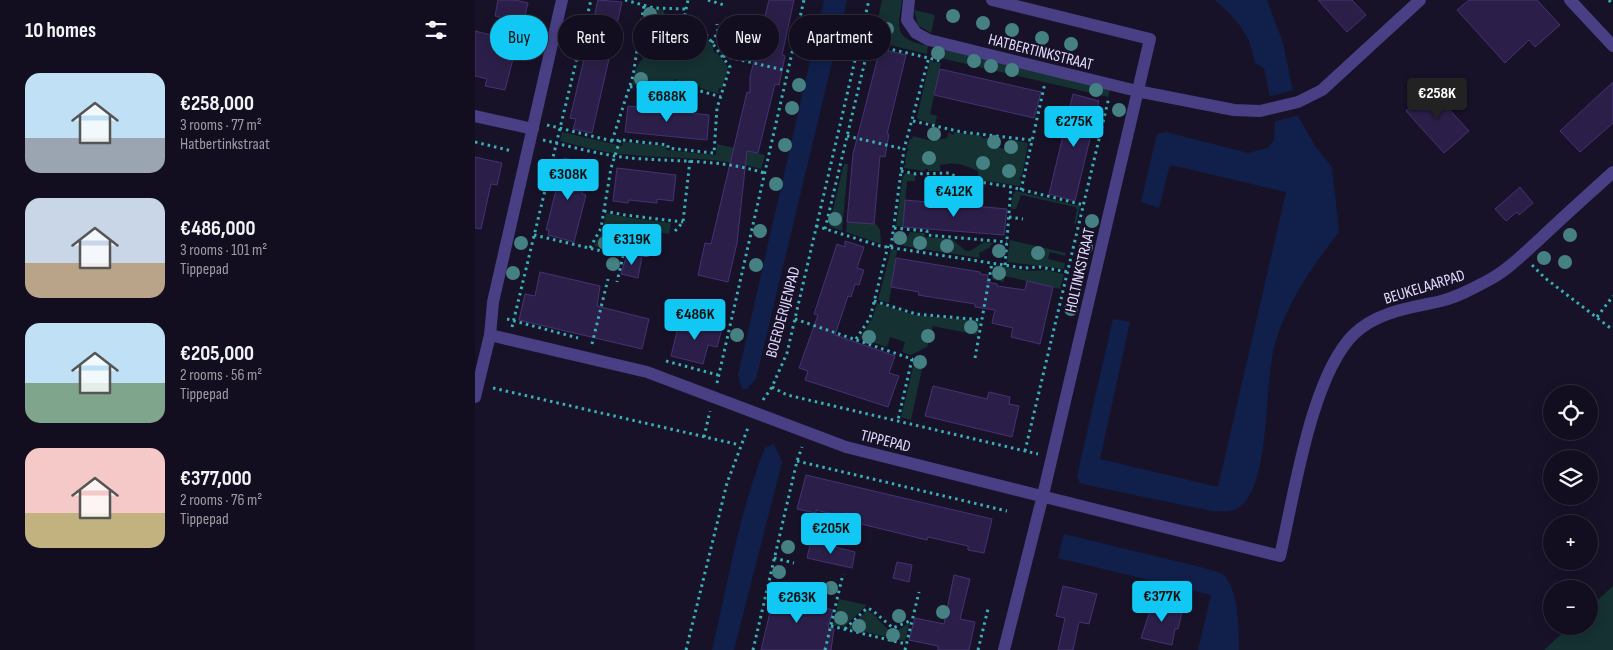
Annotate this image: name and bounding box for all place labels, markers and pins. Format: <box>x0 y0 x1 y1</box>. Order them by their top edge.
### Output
pin: €258K <box>1402 78 1472 120</box>
pin: €688K <box>632 80 702 123</box>
pin: €275K <box>1039 106 1109 148</box>
pin: €308K <box>533 158 603 201</box>
pin: €412K <box>919 176 989 218</box>
pin: €319K <box>597 224 667 266</box>
pin: €486K <box>660 298 730 341</box>
pin: €205K <box>796 512 866 555</box>
pin: €377K <box>1127 580 1197 623</box>
pin: €263K <box>762 582 832 624</box>

